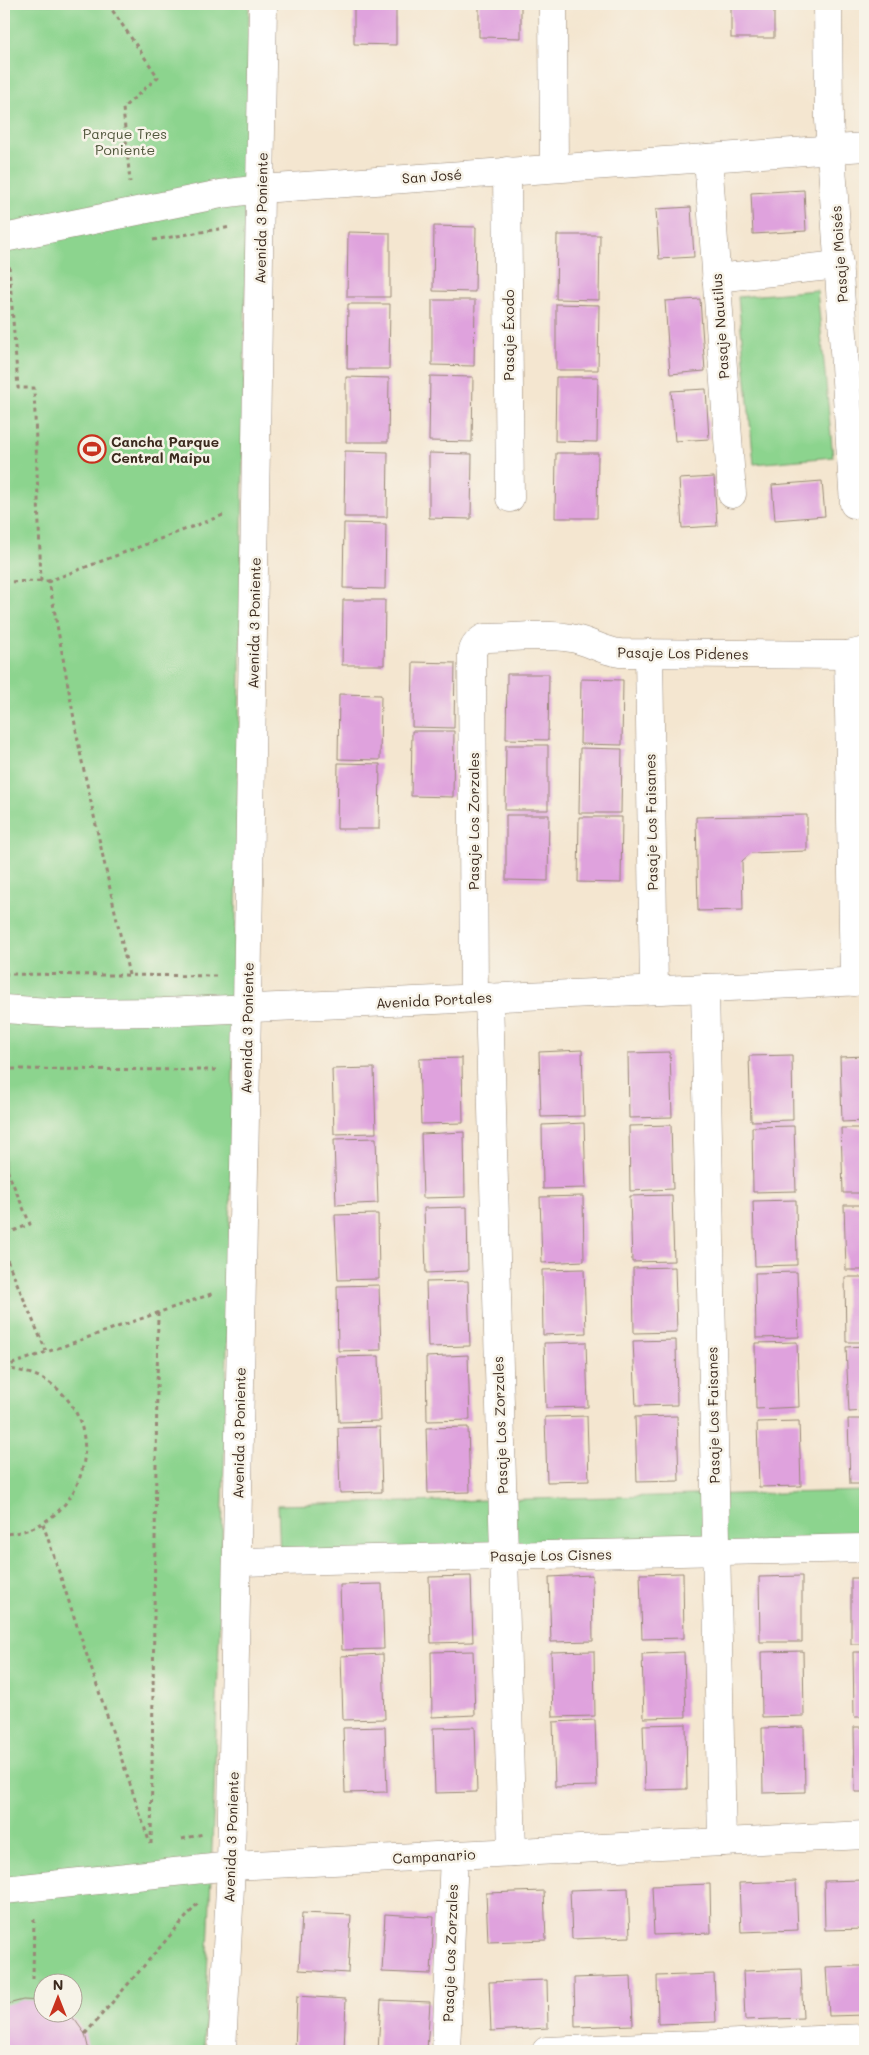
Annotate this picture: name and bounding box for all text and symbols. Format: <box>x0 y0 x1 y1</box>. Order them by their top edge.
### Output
park label: Parque Tres Poniente <box>83 124 167 159</box>
street label: Avenida 3 Poniente <box>250 152 272 284</box>
street label: San José <box>401 164 463 188</box>
street label: Pasaje Moisés <box>826 205 852 303</box>
street label: Pasaje Nautilus <box>707 273 733 379</box>
street label: Pasaje Éxodo <box>499 289 518 381</box>
place label: Cancha Parque Central Maipu <box>111 432 219 467</box>
sports icon: Cancha Parque Central Maipu <box>77 434 107 464</box>
street label: Avenida 3 Poniente <box>243 557 265 689</box>
street label: Pasaje Los Pidenes <box>617 642 749 664</box>
street label: Pasaje Los Zorzales <box>464 752 483 890</box>
street label: Pasaje Los Faisanes <box>640 753 662 891</box>
street label: Avenida 3 Poniente <box>236 962 258 1094</box>
street label: Avenida Portales <box>375 987 493 1013</box>
street label: Pasaje Los Faisanes <box>702 1346 724 1484</box>
street label: Pasaje Los Zorzales <box>488 1356 512 1494</box>
street label: Avenida 3 Poniente <box>228 1367 250 1499</box>
street label: Pasaje Los Cisnes <box>490 1544 612 1566</box>
street label: Avenida 3 Poniente <box>219 1771 243 1903</box>
street label: Campanario <box>392 1844 476 1868</box>
street label: Pasaje Los Zorzales <box>438 1884 462 2022</box>
north arrow <box>32 1972 82 2022</box>
text: N <box>53 1975 63 1994</box>

